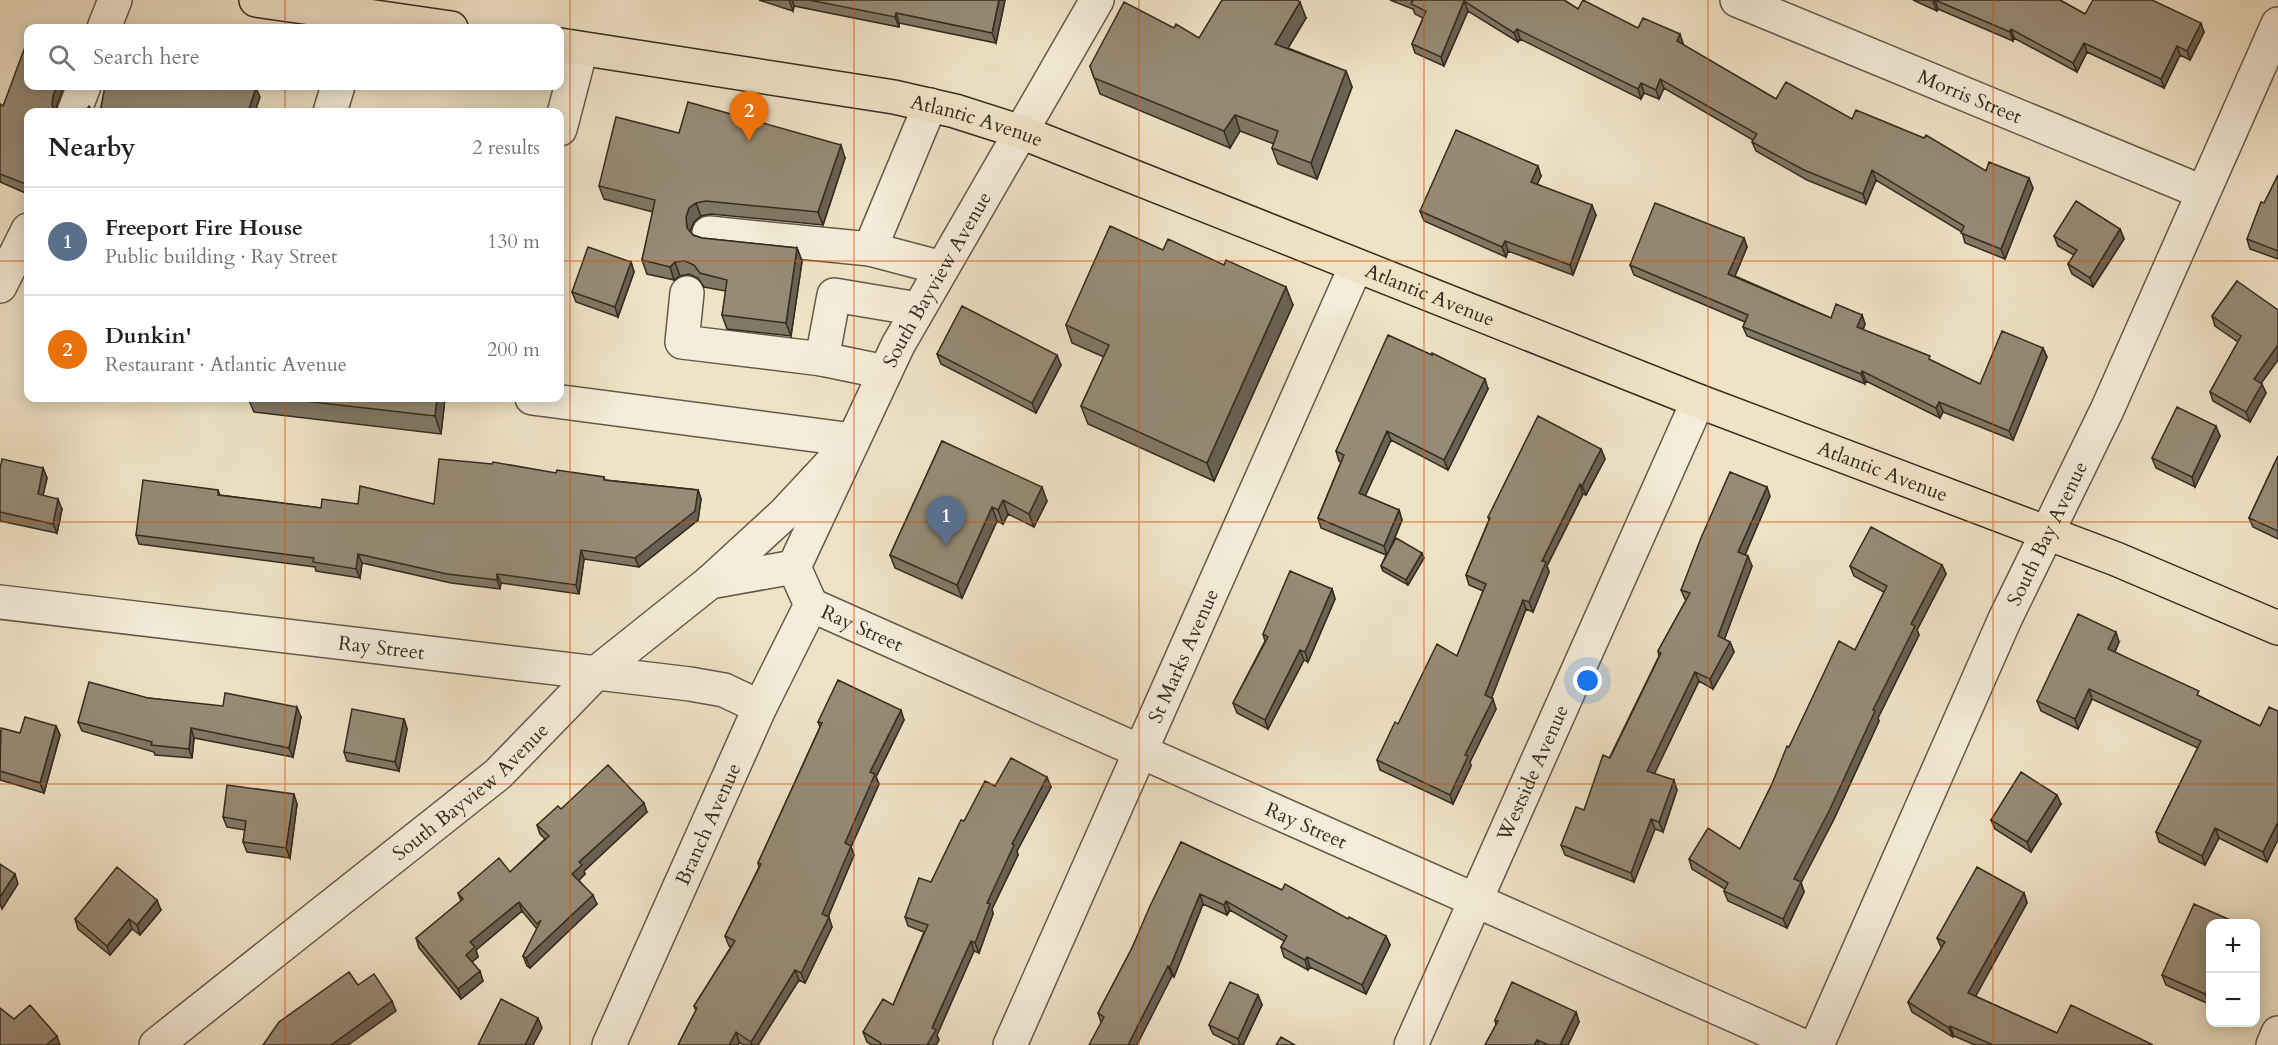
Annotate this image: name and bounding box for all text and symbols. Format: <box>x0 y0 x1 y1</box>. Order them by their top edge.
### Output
search box <box>24 24 564 90</box>
icon: search <box>45 41 78 74</box>
text: Search here <box>93 42 200 72</box>
street label: Morris Street <box>1914 63 2027 130</box>
street label: Atlantic Avenue <box>908 88 1047 153</box>
pin: 2 <box>730 92 768 141</box>
text: Nearby <box>48 130 136 165</box>
text: 2 results <box>472 134 540 161</box>
street label: South Bayview Avenue <box>876 186 997 372</box>
text: Freeport Fire House <box>105 213 303 243</box>
text: 1 <box>62 228 73 255</box>
text: 130 m <box>487 228 540 255</box>
text: Public building · Ray Street <box>105 243 337 270</box>
street label: Atlantic Avenue <box>1361 257 1499 332</box>
text: Dunkin' <box>105 321 191 351</box>
text: 2 <box>62 336 73 363</box>
text: 200 m <box>487 336 540 363</box>
text: Restaurant · Atlantic Avenue <box>105 351 347 378</box>
street label: Atlantic Avenue <box>1814 434 1952 508</box>
street label: South Bay Avenue <box>2000 457 2094 610</box>
pin: 1 <box>926 496 966 546</box>
street label: St Marks Avenue <box>1141 584 1225 727</box>
street label: Ray Street <box>817 598 908 658</box>
street label: Ray Street <box>337 629 427 666</box>
your location <box>1573 666 1602 695</box>
street label: Westside Avenue <box>1490 700 1574 846</box>
street label: South Bayview Avenue <box>386 717 554 866</box>
street label: Branch Avenue <box>669 759 747 889</box>
street label: Ray Street <box>1261 795 1352 855</box>
map controls <box>2206 919 2260 1027</box>
button: + <box>2206 919 2260 973</box>
button: − <box>2206 973 2260 1027</box>

